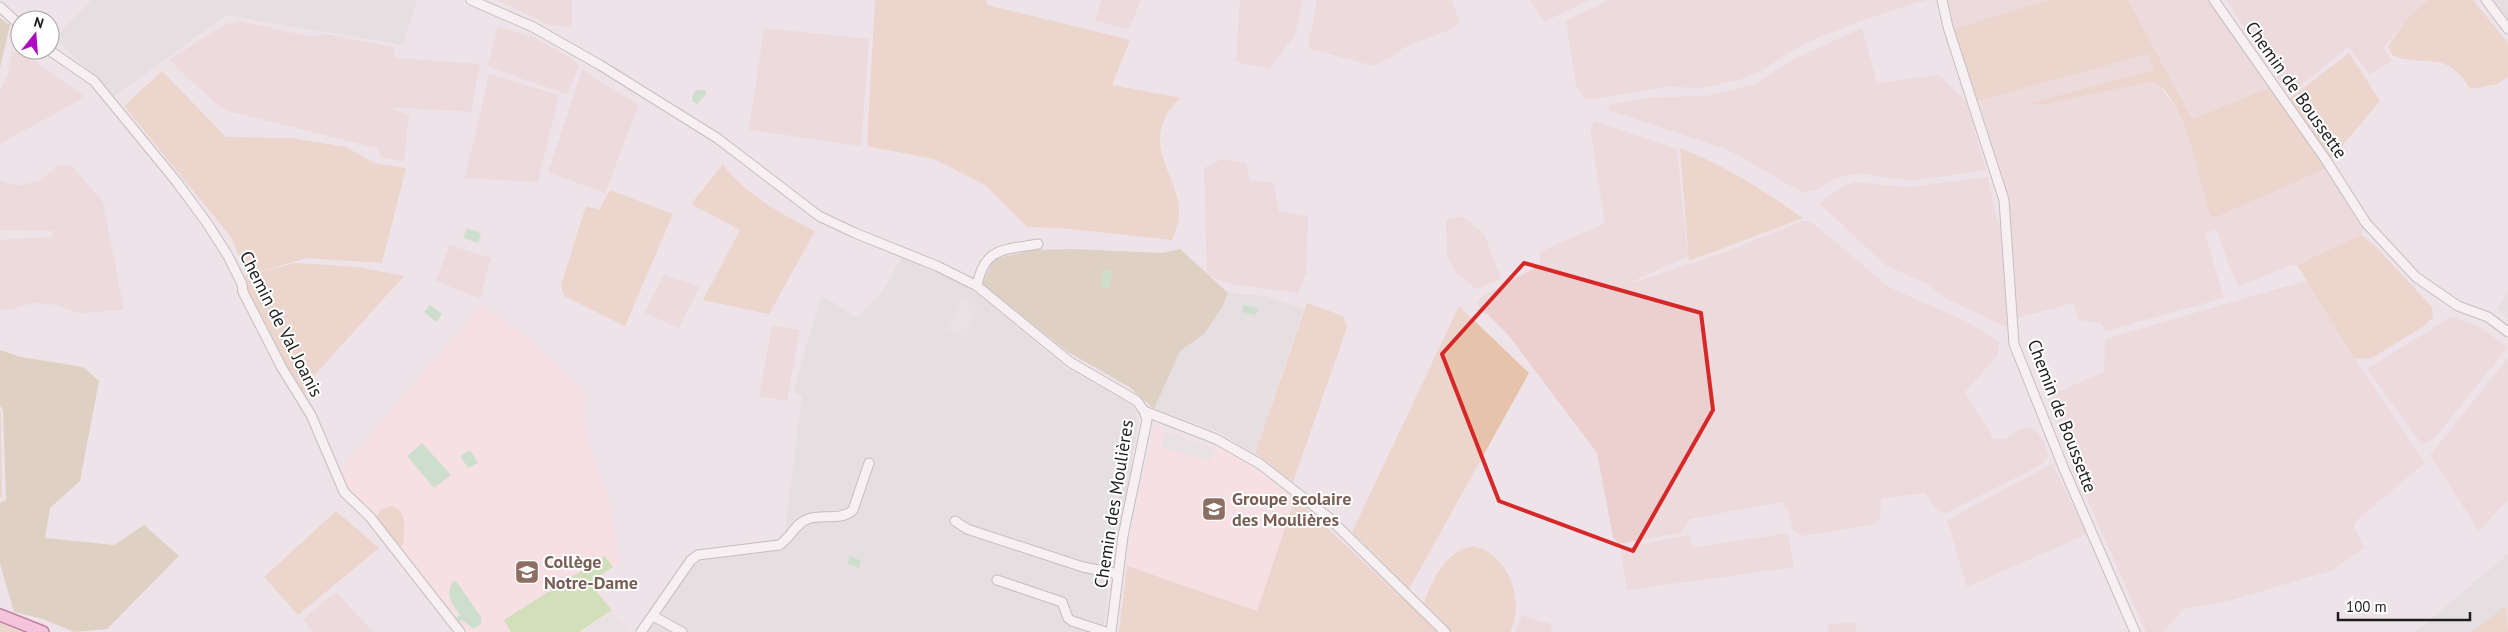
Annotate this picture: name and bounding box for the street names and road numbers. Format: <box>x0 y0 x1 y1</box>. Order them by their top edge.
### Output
street label: Chemin de Boussette <box>2240 17 2352 163</box>
street label: Chemin de Val Joanis <box>235 247 328 401</box>
street label: Chemin de Boussette <box>2023 336 2102 496</box>
street label: Chemin des Moulières <box>1089 418 1138 590</box>

